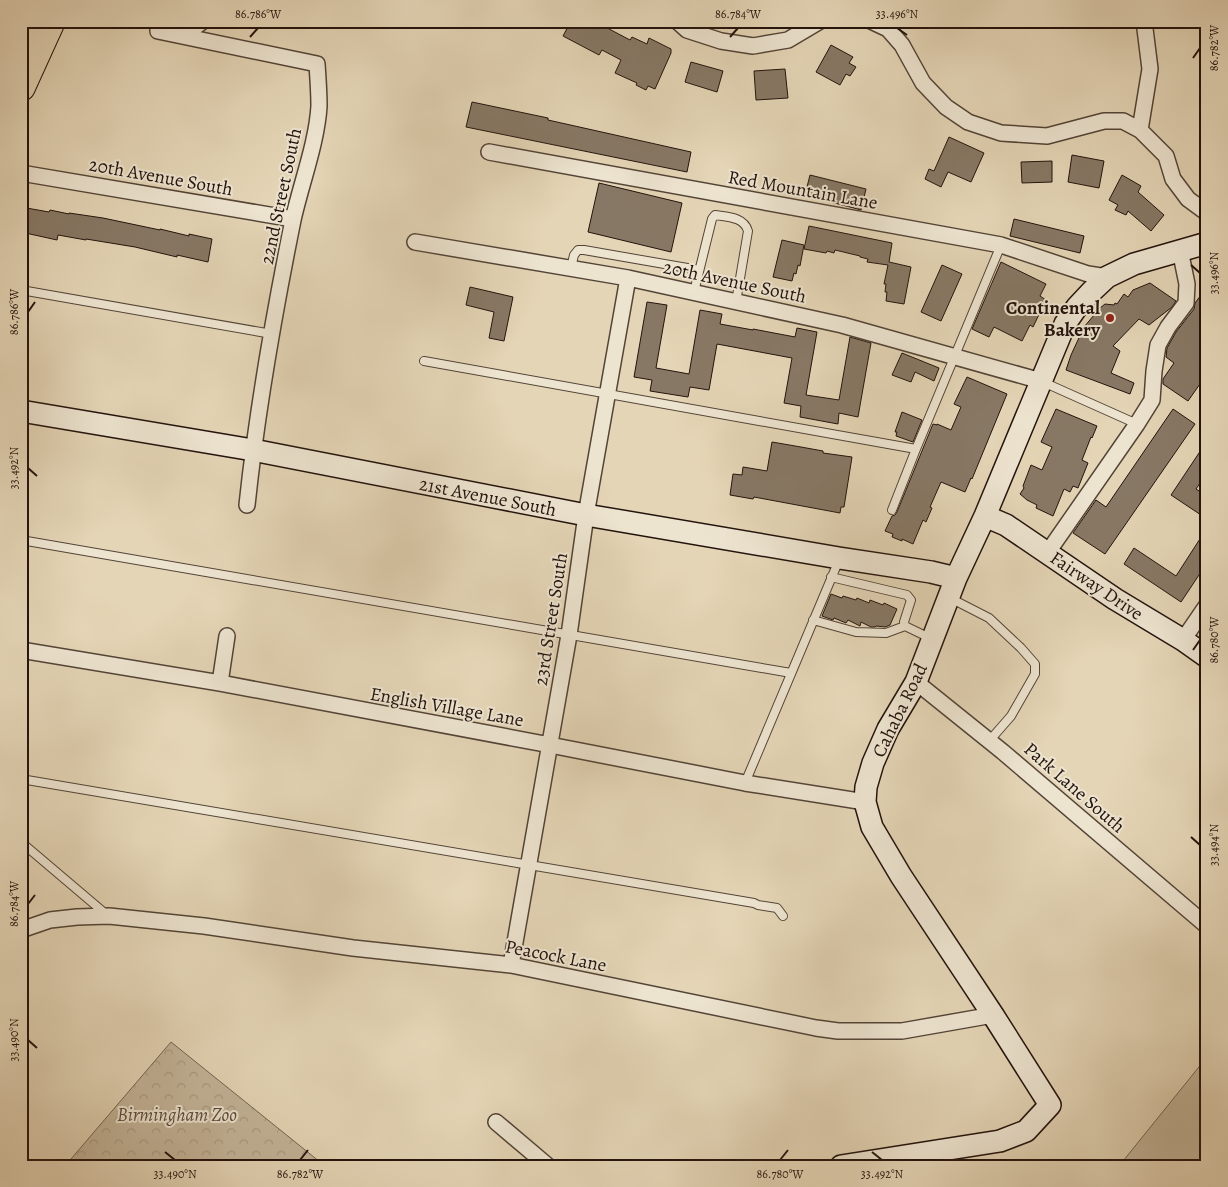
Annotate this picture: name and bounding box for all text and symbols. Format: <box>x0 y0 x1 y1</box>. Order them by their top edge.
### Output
text: 86.786°W <box>235 6 282 22</box>
text: 86.784°W <box>715 6 762 22</box>
text: 33.496°N <box>876 6 919 22</box>
text: 86.782°W <box>1206 24 1222 71</box>
street label: 22nd Street South <box>254 126 308 267</box>
street label: 20th Avenue South <box>87 152 235 202</box>
street label: Red Mountain Lane <box>726 164 880 216</box>
text: 33.496°N <box>1206 251 1222 294</box>
street label: 20th Avenue South <box>661 254 809 310</box>
text: 86.786°W <box>6 288 22 335</box>
place label: Continental Bakery <box>1006 295 1101 343</box>
marker: Continental Bakery <box>1104 312 1116 324</box>
text: 33.492°N <box>6 446 22 489</box>
street label: 21st Avenue South <box>417 471 559 523</box>
street label: Fairway Drive <box>1045 545 1148 627</box>
street label: 23rd Street South <box>528 551 574 688</box>
text: 86.780°W <box>1206 616 1222 664</box>
street label: Cahaba Road <box>866 658 934 762</box>
street label: English Village Lane <box>368 681 526 733</box>
street label: Park Lane South <box>1018 736 1131 839</box>
text: 33.494°N <box>1206 824 1222 866</box>
text: 86.784°W <box>6 880 22 927</box>
street label: Peacock Lane <box>503 933 609 979</box>
text: 33.490°N <box>6 1018 22 1062</box>
park label: Birmingham Zoo <box>117 1102 237 1128</box>
text: 33.490°N <box>153 1166 197 1182</box>
text: 86.782°W <box>277 1166 324 1182</box>
text: 86.780°W <box>756 1166 804 1182</box>
text: 33.492°N <box>861 1166 904 1182</box>

